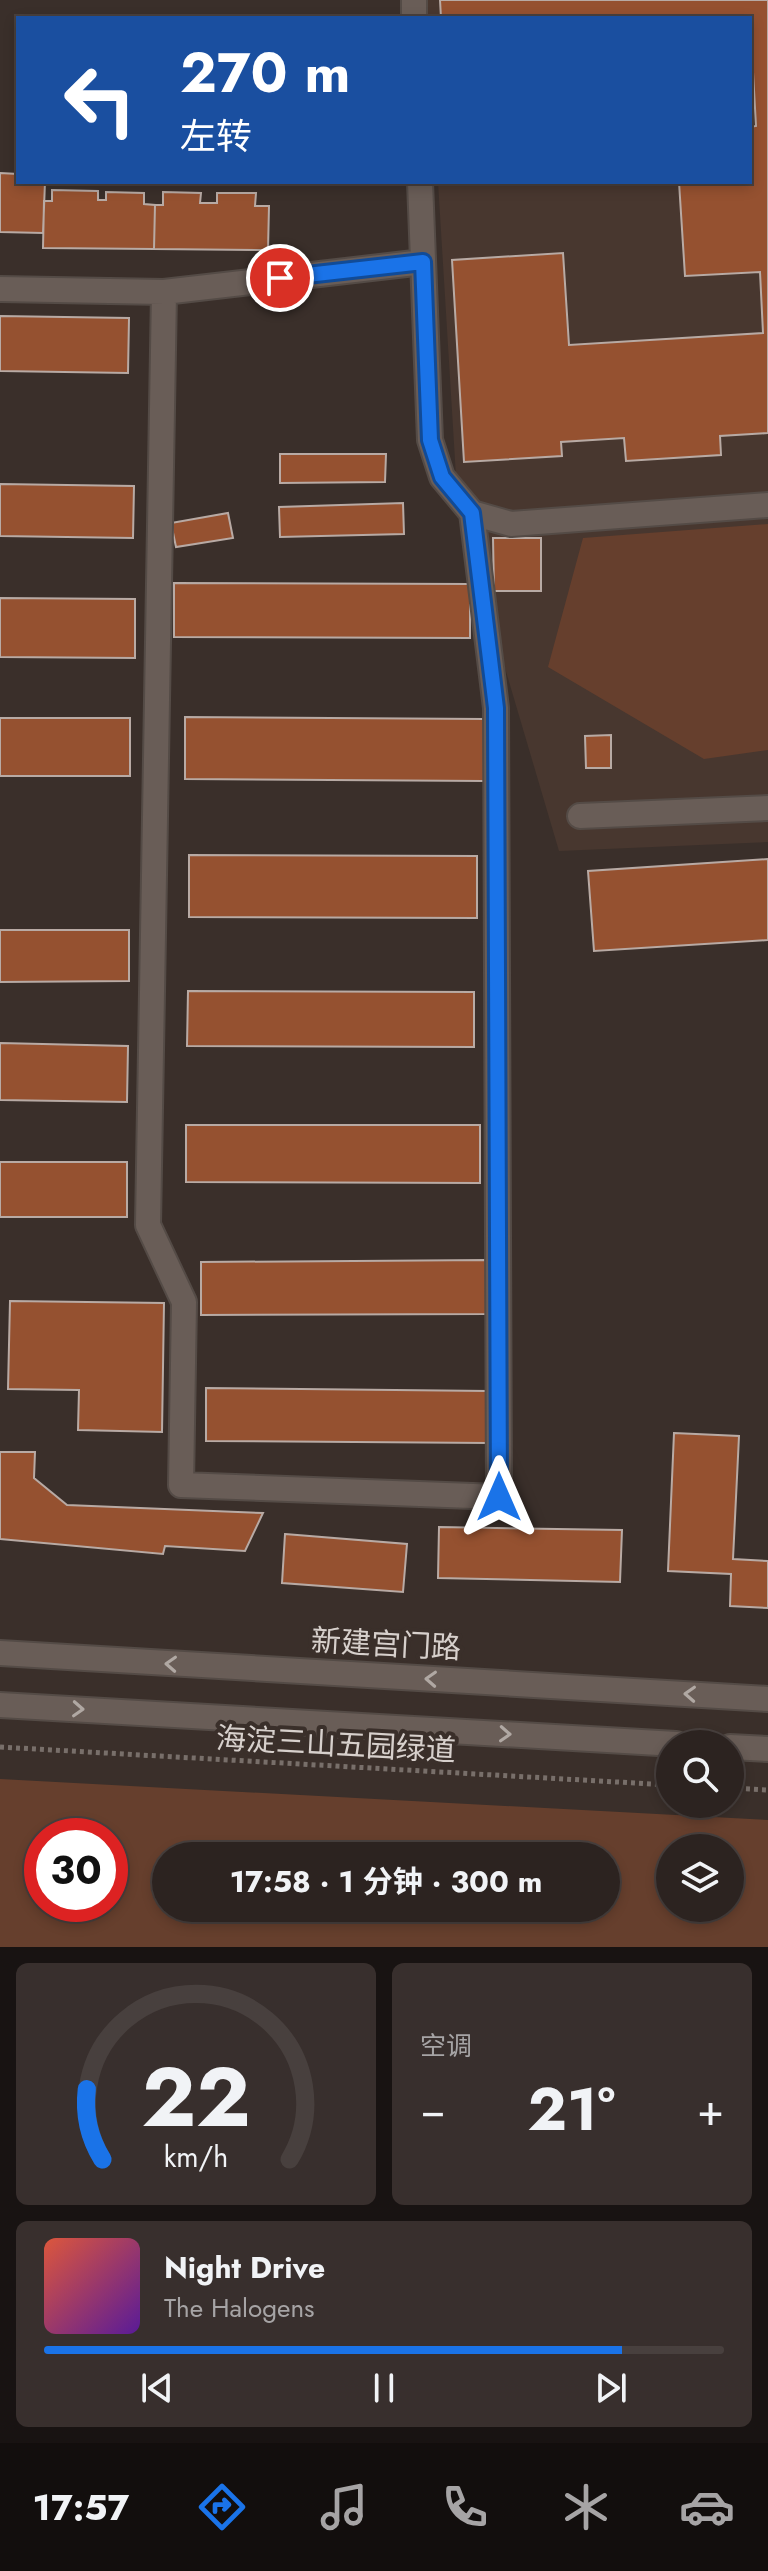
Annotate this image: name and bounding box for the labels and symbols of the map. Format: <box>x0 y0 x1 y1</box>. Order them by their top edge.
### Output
pin <box>246 244 314 312</box>
position arrow <box>457 1455 541 1539</box>
street label: 新建宫门路 <box>310 1619 462 1669</box>
one-way arrow <box>164 1655 177 1672</box>
one-way arrow <box>424 1671 437 1688</box>
one-way arrow <box>683 1686 696 1703</box>
one-way arrow <box>72 1701 85 1718</box>
street label: 海淀三山五园绿道 <box>215 1716 457 1772</box>
one-way arrow <box>499 1725 512 1742</box>
speed limit sign: 30 <box>24 1818 128 1922</box>

